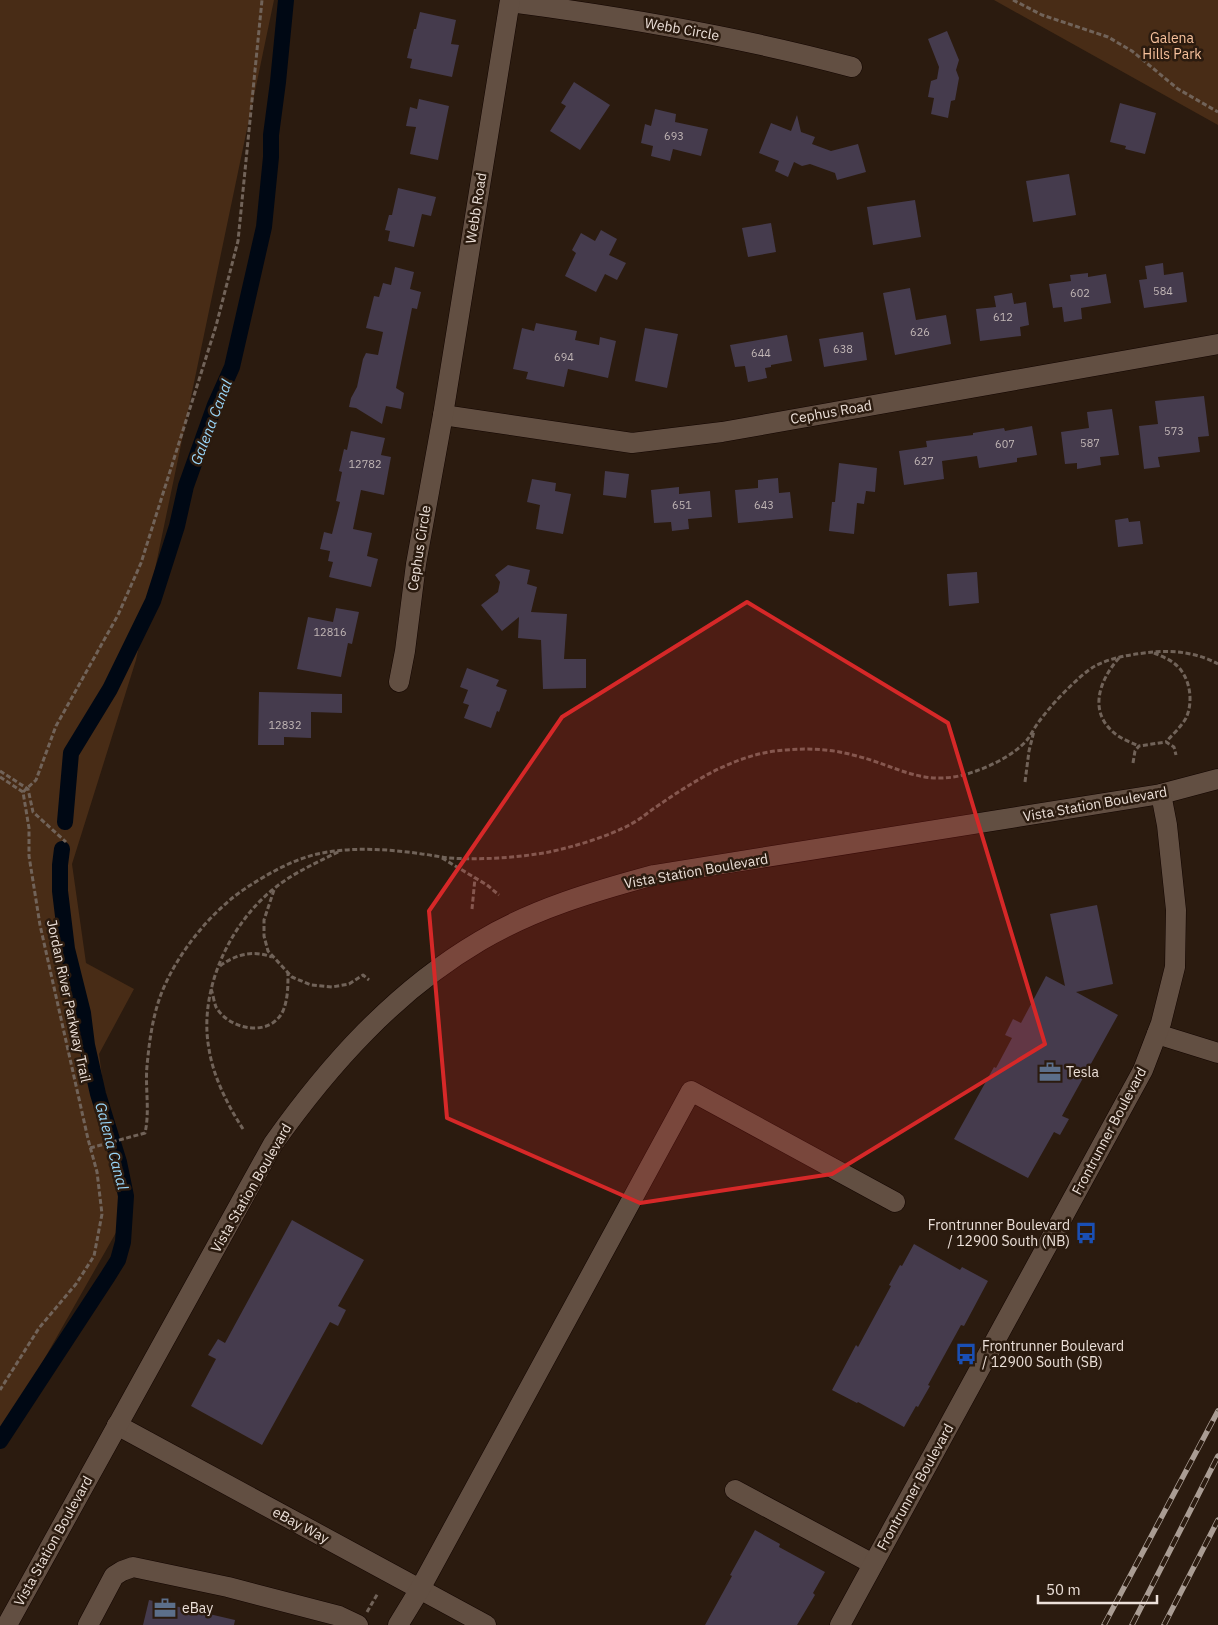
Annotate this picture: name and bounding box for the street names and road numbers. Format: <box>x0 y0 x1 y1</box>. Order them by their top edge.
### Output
street label: Webb Circle <box>643 14 721 44</box>
street label: Webb Road <box>462 171 490 245</box>
street label: Cephus Road <box>789 396 873 428</box>
street label: Cephus Circle <box>403 504 435 592</box>
street label: Vista Station Boulevard <box>1021 782 1169 826</box>
street label: Vista Station Boulevard <box>622 849 770 893</box>
street label: Jordan River Parkway Trail <box>43 918 95 1084</box>
street label: Frontrunner Boulevard <box>1068 1064 1150 1198</box>
street label: Vista Station Boulevard <box>207 1120 295 1256</box>
street label: Frontrunner Boulevard <box>873 1420 957 1554</box>
street label: Vista Station Boulevard <box>10 1473 96 1609</box>
street label: eBay Way <box>270 1503 332 1547</box>

